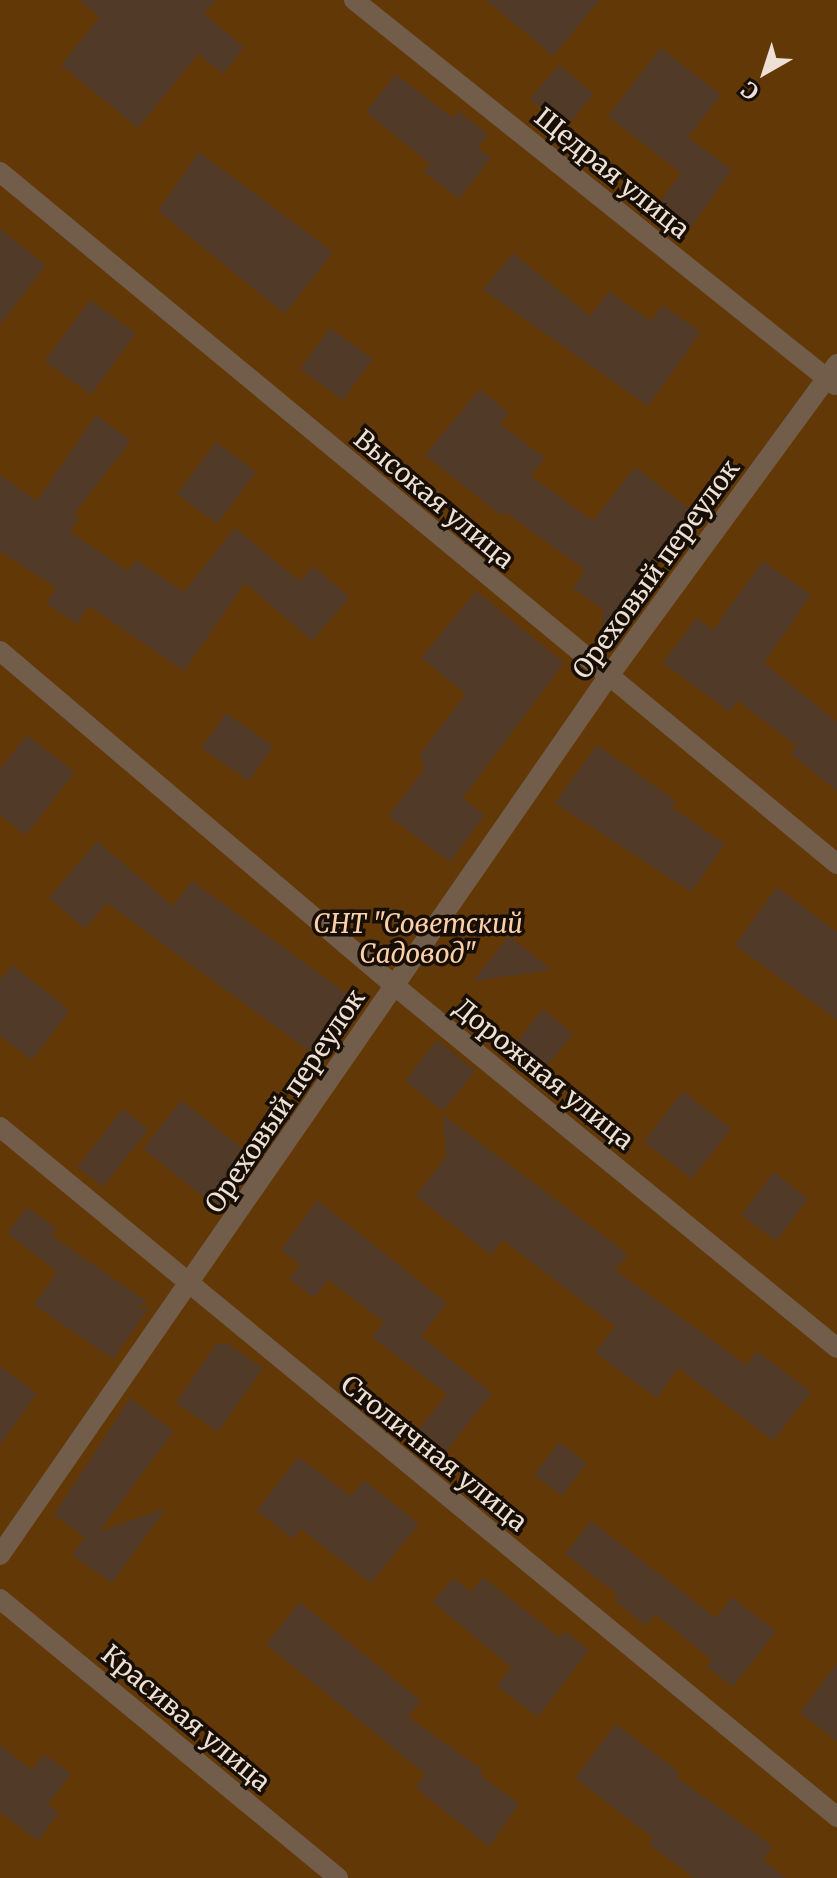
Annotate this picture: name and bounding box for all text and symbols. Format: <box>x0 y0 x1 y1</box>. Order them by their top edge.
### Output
north arrow <box>725 32 805 112</box>
text: С <box>735 75 764 106</box>
street label: Щедрая улица <box>528 101 696 245</box>
street label: Высокая улица <box>348 423 520 575</box>
street label: Ореховый переулок <box>566 453 746 685</box>
park label: СНТ "Советский Садовод" <box>313 908 523 970</box>
street label: Ореховый переулок <box>199 983 371 1219</box>
street label: Дорожная улица <box>448 992 640 1156</box>
street label: Столичная улица <box>335 1368 533 1538</box>
street label: Красивая улица <box>95 1638 277 1798</box>

